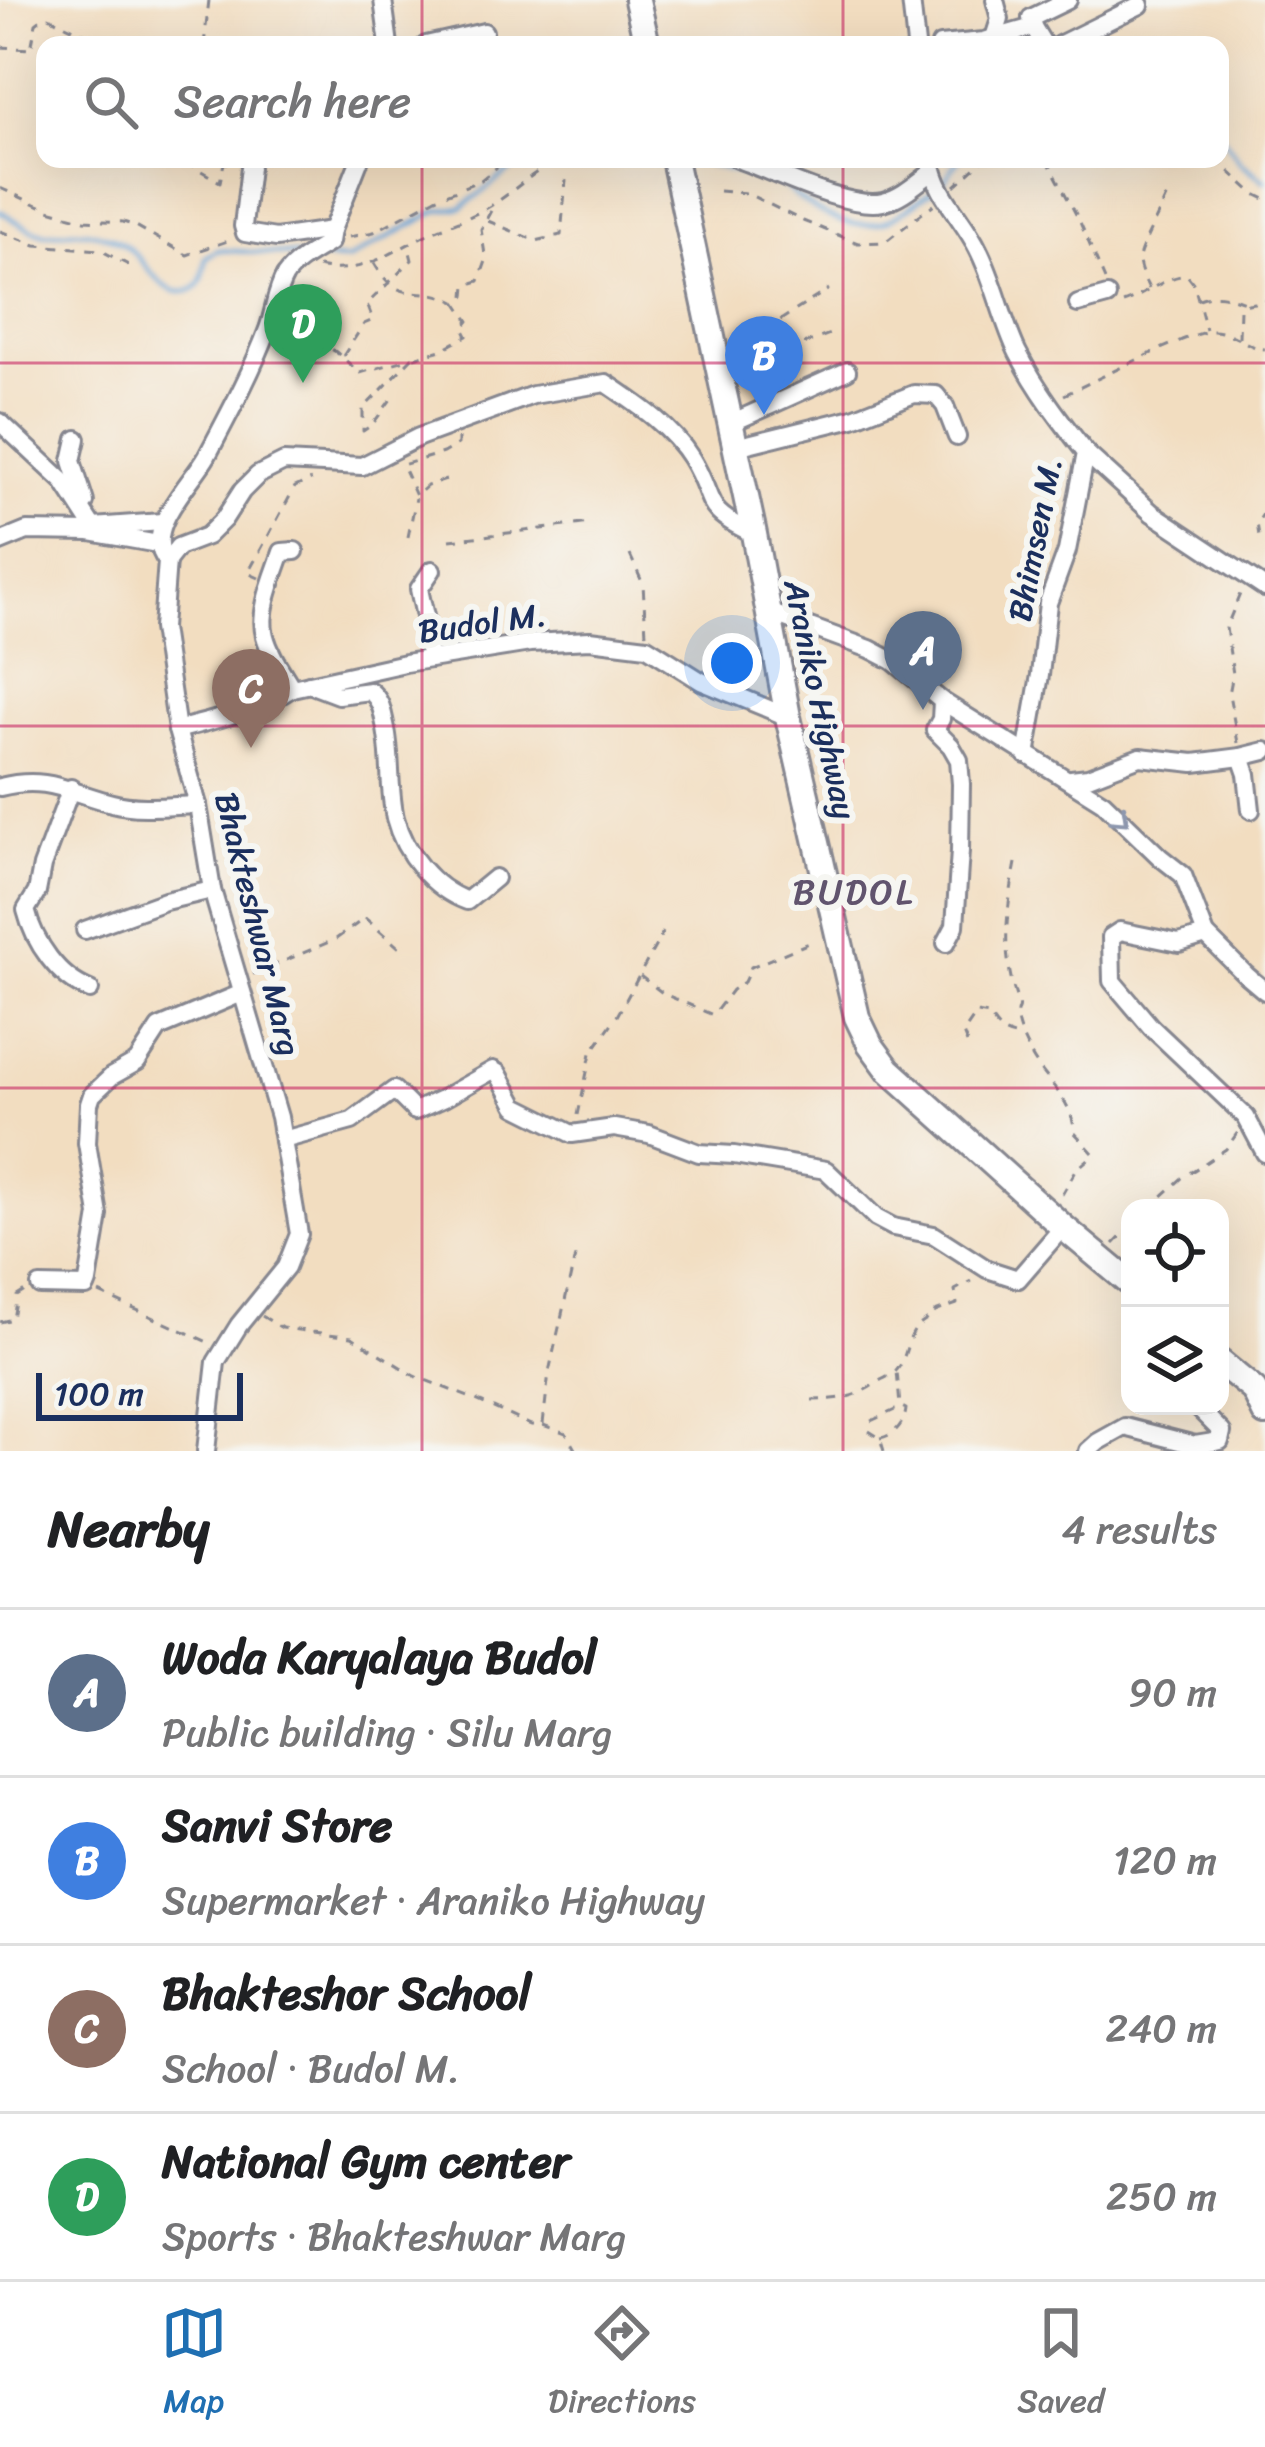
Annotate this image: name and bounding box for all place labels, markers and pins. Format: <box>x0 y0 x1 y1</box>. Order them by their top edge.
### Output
pin: D <box>264 284 342 383</box>
pin: B <box>725 316 803 415</box>
pin: A <box>884 611 962 710</box>
pin: C <box>212 649 290 748</box>

